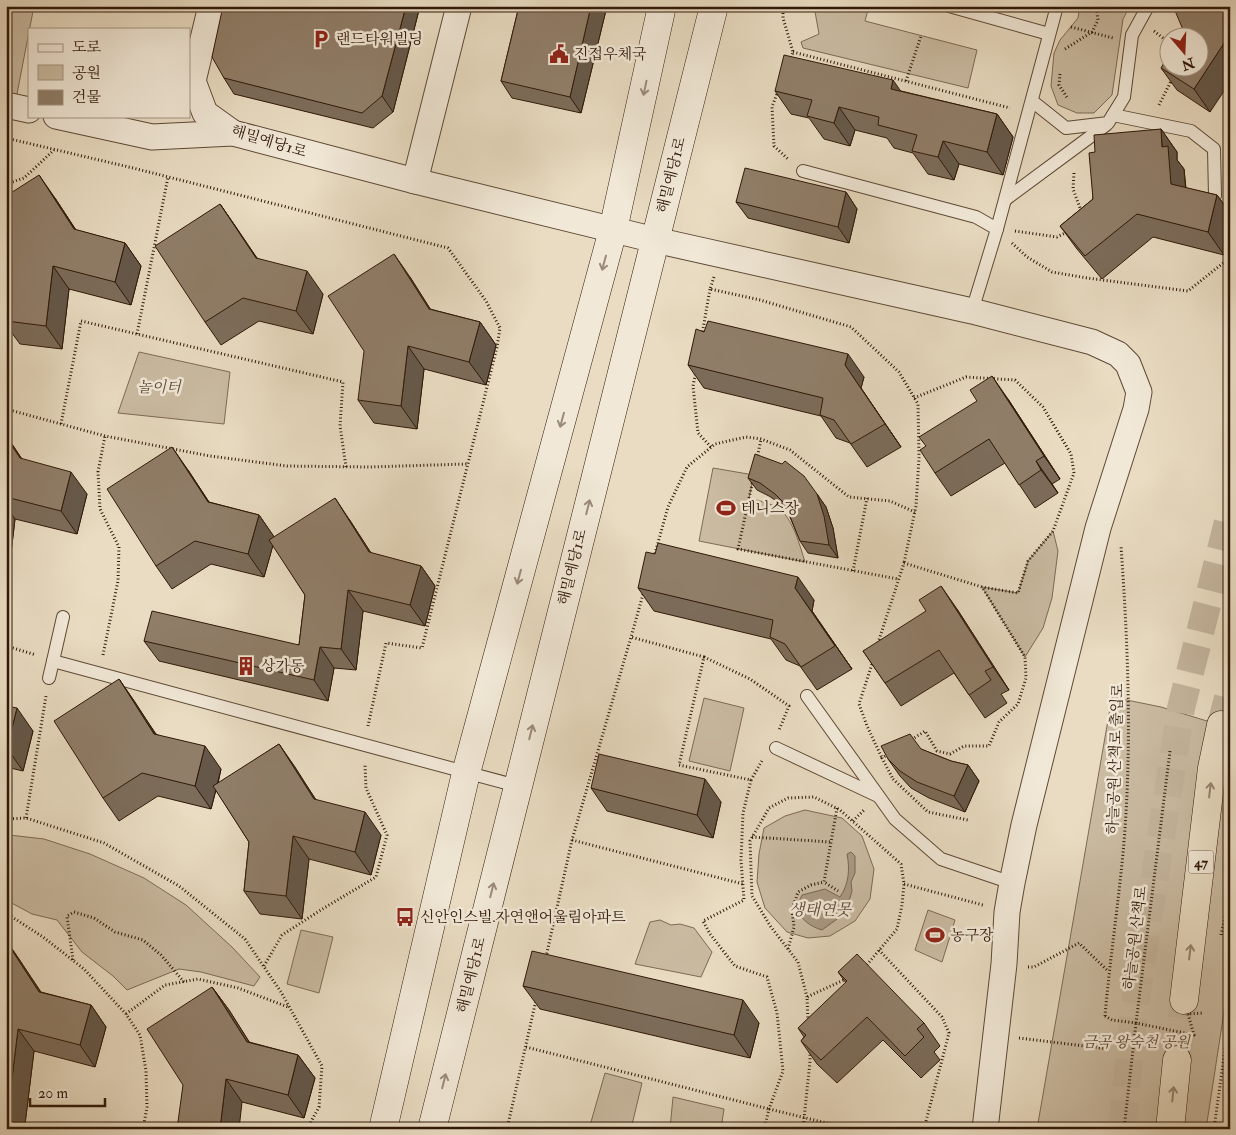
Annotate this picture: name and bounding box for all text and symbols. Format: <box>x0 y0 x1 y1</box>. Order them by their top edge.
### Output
legend <box>28 28 190 118</box>
parking icon: 랜드타워빌딩 <box>310 28 332 50</box>
north arrow <box>1158 28 1208 78</box>
place label: 랜드타워빌딩 <box>336 30 423 49</box>
text: 도로 <box>72 38 101 57</box>
public building icon: 진접우체국 <box>548 43 570 65</box>
place label: 진접우체국 <box>574 45 647 64</box>
text: N <box>1179 53 1198 74</box>
text: 공원 <box>72 64 101 83</box>
one-way arrow <box>639 80 649 96</box>
text: 건물 <box>72 88 101 107</box>
street label: 해밀예당1로 <box>229 121 309 162</box>
street label: 해밀예당1로 <box>653 135 690 215</box>
one-way arrow <box>599 255 608 271</box>
park label: 놀이터 <box>137 378 182 397</box>
one-way arrow <box>556 412 566 428</box>
sports icon: 테니스장 <box>715 497 737 519</box>
one-way arrow <box>584 499 593 515</box>
place label: 테니스장 <box>741 499 799 518</box>
street label: 해밀예당1로 <box>554 527 591 607</box>
one-way arrow <box>514 569 523 585</box>
building icon: 상가동 <box>235 655 257 677</box>
place label: 상가동 <box>261 657 305 676</box>
street label: 하늘공원 산책로 출입로 <box>1103 683 1128 835</box>
one-way arrow <box>527 725 536 741</box>
one-way arrow <box>1205 783 1215 799</box>
road number: 47 <box>1188 850 1214 874</box>
one-way arrow <box>488 882 497 898</box>
street label: 하늘공원 산책로 <box>1120 884 1151 991</box>
water label: 생태연못 <box>789 900 852 920</box>
bus stop icon: 신안인스빌.자연앤어울림아파트 <box>394 906 416 928</box>
place label: 신안인스빌.자연앤어울림아파트 <box>420 908 626 927</box>
sports icon: 농구장 <box>924 924 946 946</box>
place label: 농구장 <box>950 926 994 945</box>
street label: 해밀예당1로 <box>453 935 490 1015</box>
one-way arrow <box>1185 944 1195 960</box>
park label: 금곡 왕숙천 공원 <box>1082 1033 1191 1052</box>
one-way arrow <box>440 1074 449 1090</box>
scale bar <box>30 1075 105 1107</box>
text: 20 m <box>38 1084 68 1103</box>
one-way arrow <box>1168 1087 1178 1103</box>

